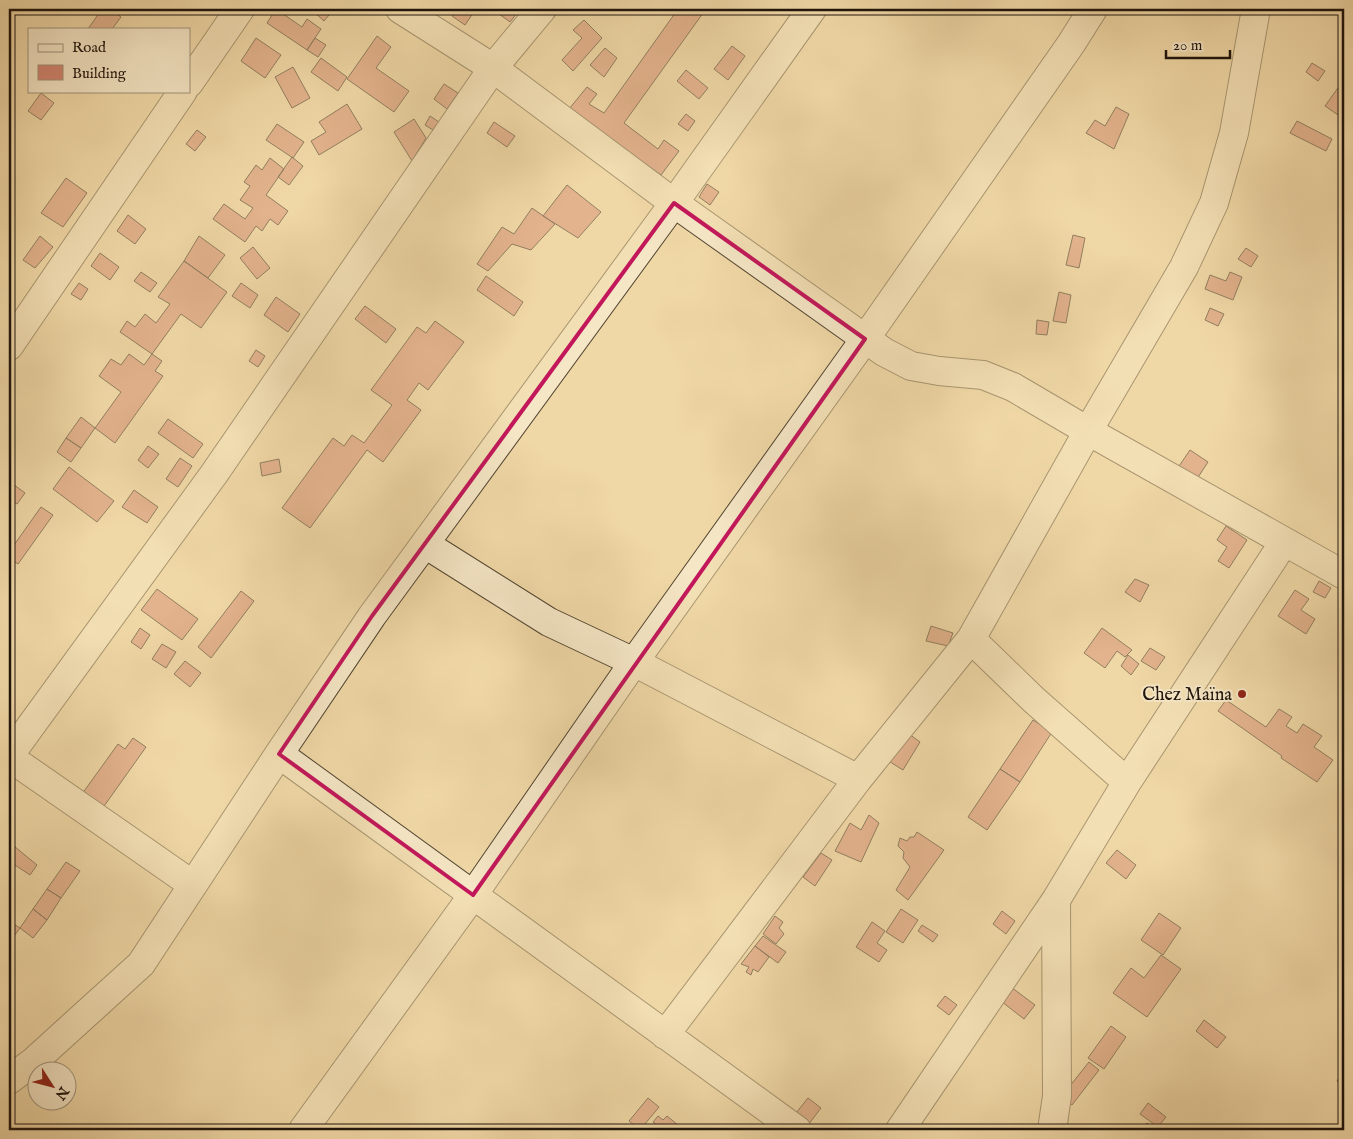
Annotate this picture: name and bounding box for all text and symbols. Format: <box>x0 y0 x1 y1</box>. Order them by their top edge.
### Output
legend <box>28 28 190 92</box>
scale bar <box>1166 28 1229 60</box>
text: 20 m <box>1173 36 1203 55</box>
text: Road <box>72 38 107 57</box>
text: Building <box>72 64 127 83</box>
place label: Chez Maïna <box>1142 684 1232 707</box>
marker: Chez Maïna <box>1236 688 1248 700</box>
north arrow <box>28 1062 78 1112</box>
text: N <box>51 1082 73 1103</box>

